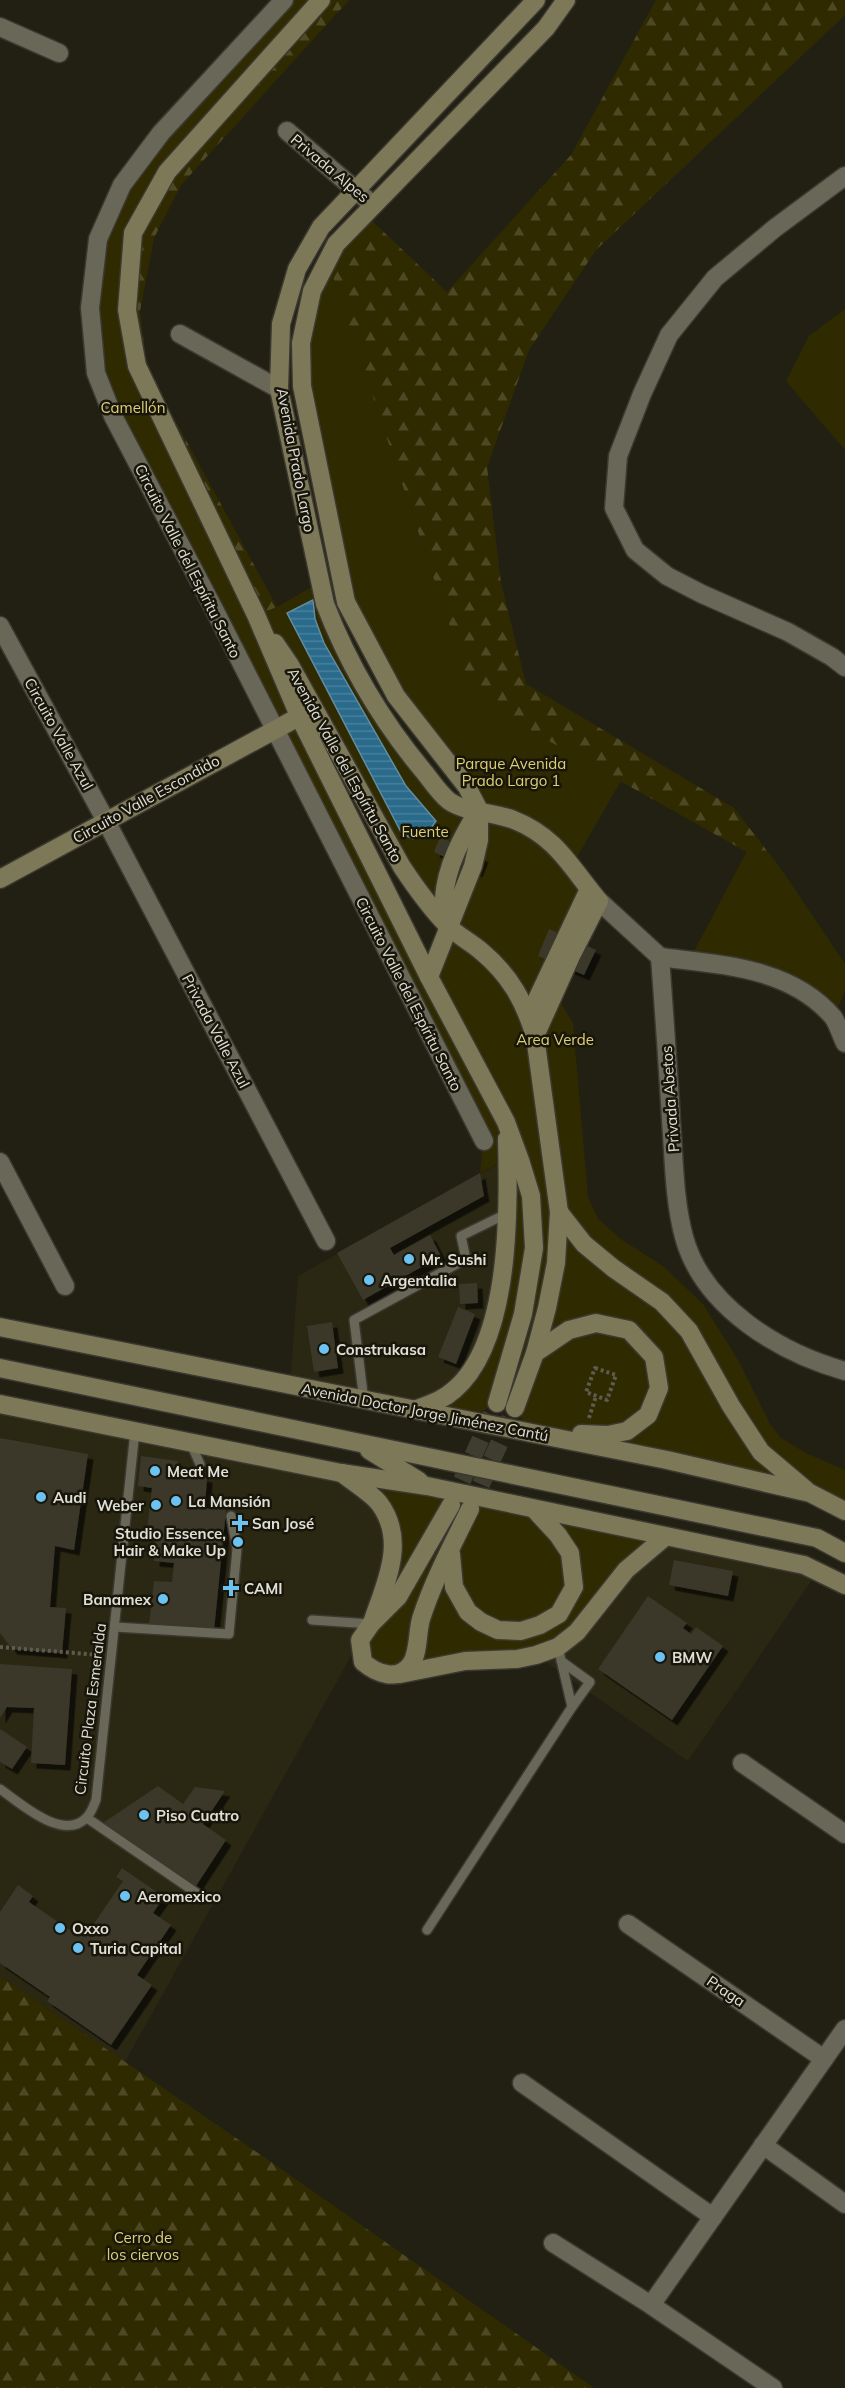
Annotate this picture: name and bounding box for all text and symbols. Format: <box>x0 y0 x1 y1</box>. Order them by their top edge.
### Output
street label: Privada Alpes <box>287 130 373 206</box>
street label: Avenida Prado Largo <box>273 386 319 534</box>
park label: Camellón <box>101 398 165 417</box>
street label: Circuito Valle del Espíritu Santo <box>131 461 245 661</box>
street label: Avenida Valle del Espíritu Santo <box>283 664 407 866</box>
street label: Circuito Valle Azul <box>20 675 98 793</box>
street label: Circuito Valle Escondido <box>69 751 223 847</box>
park label: Parque Avenida Prado Largo 1 <box>456 754 566 790</box>
park label: Fuente <box>401 822 449 841</box>
street label: Circuito Valle del Espíritu Santo <box>352 894 466 1094</box>
street label: Privada Valle Azul <box>178 971 254 1091</box>
park label: Area Verde <box>516 1030 594 1049</box>
street label: Privada Abetos <box>657 1045 683 1153</box>
place label: Mr. Sushi <box>421 1250 487 1269</box>
marker: Mr. Sushi <box>402 1252 416 1266</box>
place label: Argentalia <box>381 1271 457 1290</box>
marker: Argentalia <box>362 1273 376 1287</box>
place label: Construkasa <box>336 1340 426 1359</box>
marker: Construkasa <box>317 1342 331 1356</box>
street label: Avenida Doctor Jorge Jiménez Cantú <box>300 1379 550 1445</box>
place label: Meat Me <box>167 1462 229 1481</box>
marker: Meat Me <box>148 1464 162 1478</box>
place label: Audi <box>53 1488 86 1507</box>
marker: Audi <box>34 1490 48 1504</box>
place label: La Mansión <box>188 1492 271 1511</box>
marker: La Mansión <box>169 1494 183 1508</box>
place label: Weber <box>96 1496 144 1515</box>
marker: Weber <box>149 1498 163 1512</box>
place label: San José <box>252 1514 314 1533</box>
marker: San José <box>233 1516 247 1530</box>
place label: Studio Essence, Hair & Make Up <box>114 1524 226 1560</box>
marker: Studio Essence, Hair & Make Up <box>231 1535 245 1549</box>
marker: CAMI <box>222 1579 240 1597</box>
place label: CAMI <box>244 1579 283 1598</box>
place label: Banamex <box>83 1590 152 1609</box>
marker: Banamex <box>156 1592 170 1606</box>
street label: Circuito Plaza Esmeralda <box>70 1622 110 1796</box>
place label: BMW <box>672 1648 712 1667</box>
marker: BMW <box>653 1650 667 1664</box>
place label: Piso Cuatro <box>156 1806 239 1825</box>
marker: Piso Cuatro <box>137 1808 151 1822</box>
place label: Aeromexico <box>137 1887 221 1906</box>
marker: Aeromexico <box>118 1889 132 1903</box>
place label: Oxxo <box>72 1919 109 1938</box>
marker: Oxxo <box>53 1921 67 1935</box>
place label: Turia Capital <box>90 1939 182 1958</box>
marker: Turia Capital <box>71 1941 85 1955</box>
street label: Praga <box>703 1971 749 2011</box>
park label: Cerro de los ciervos <box>107 2228 179 2264</box>

